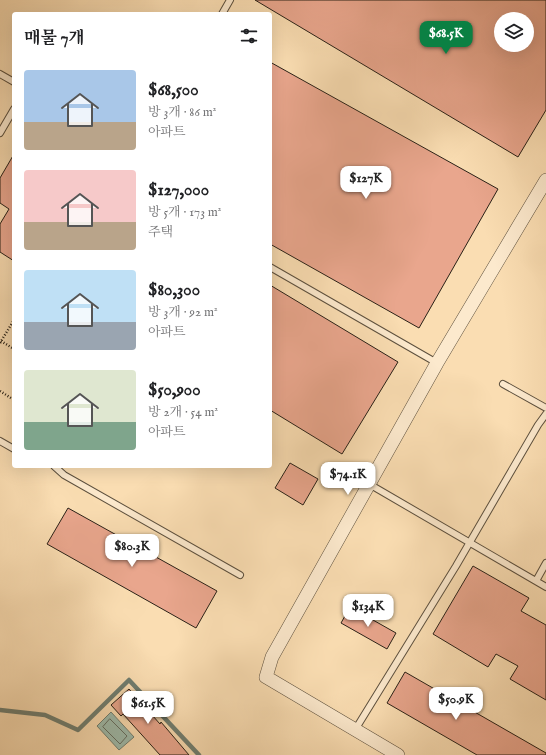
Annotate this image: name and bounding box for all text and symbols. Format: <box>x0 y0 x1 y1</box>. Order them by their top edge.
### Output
map controls <box>494 12 534 52</box>
button: layers <box>494 12 534 52</box>
pin: $68.5K <box>413 21 479 55</box>
icon: filters <box>238 25 260 47</box>
text: $68.5K <box>429 25 463 42</box>
text: 매물 7개 <box>24 28 85 49</box>
text: $68,500 <box>148 80 199 101</box>
icon: home <box>56 86 104 134</box>
text: 방 3개 · 86 m² <box>148 104 216 121</box>
text: 아파트 <box>148 124 186 141</box>
pin: $127K <box>338 166 394 200</box>
text: $127K <box>349 170 383 187</box>
text: $127,000 <box>148 180 209 201</box>
icon: home <box>56 186 104 234</box>
text: 방 5개 · 173 m² <box>148 204 222 221</box>
text: 주택 <box>148 224 173 241</box>
text: $80,300 <box>148 280 200 301</box>
icon: home <box>56 286 104 334</box>
text: 방 3개 · 92 m² <box>148 304 218 321</box>
text: 아파트 <box>148 324 186 341</box>
text: $50,900 <box>148 380 201 401</box>
icon: home <box>56 386 104 434</box>
text: 방 2개 · 54 m² <box>148 404 218 421</box>
text: 아파트 <box>148 424 186 441</box>
pin: $74.1K <box>315 462 381 496</box>
text: $74.1K <box>330 466 366 483</box>
pin: $80.3K <box>99 534 165 568</box>
text: $80.3K <box>114 538 150 555</box>
pin: $134K <box>340 594 396 628</box>
text: $134K <box>352 598 384 615</box>
pin: $50.9K <box>423 687 489 721</box>
pin: $61.5K <box>115 691 181 725</box>
text: $50.9K <box>438 691 474 708</box>
text: $61.5K <box>131 695 165 712</box>

